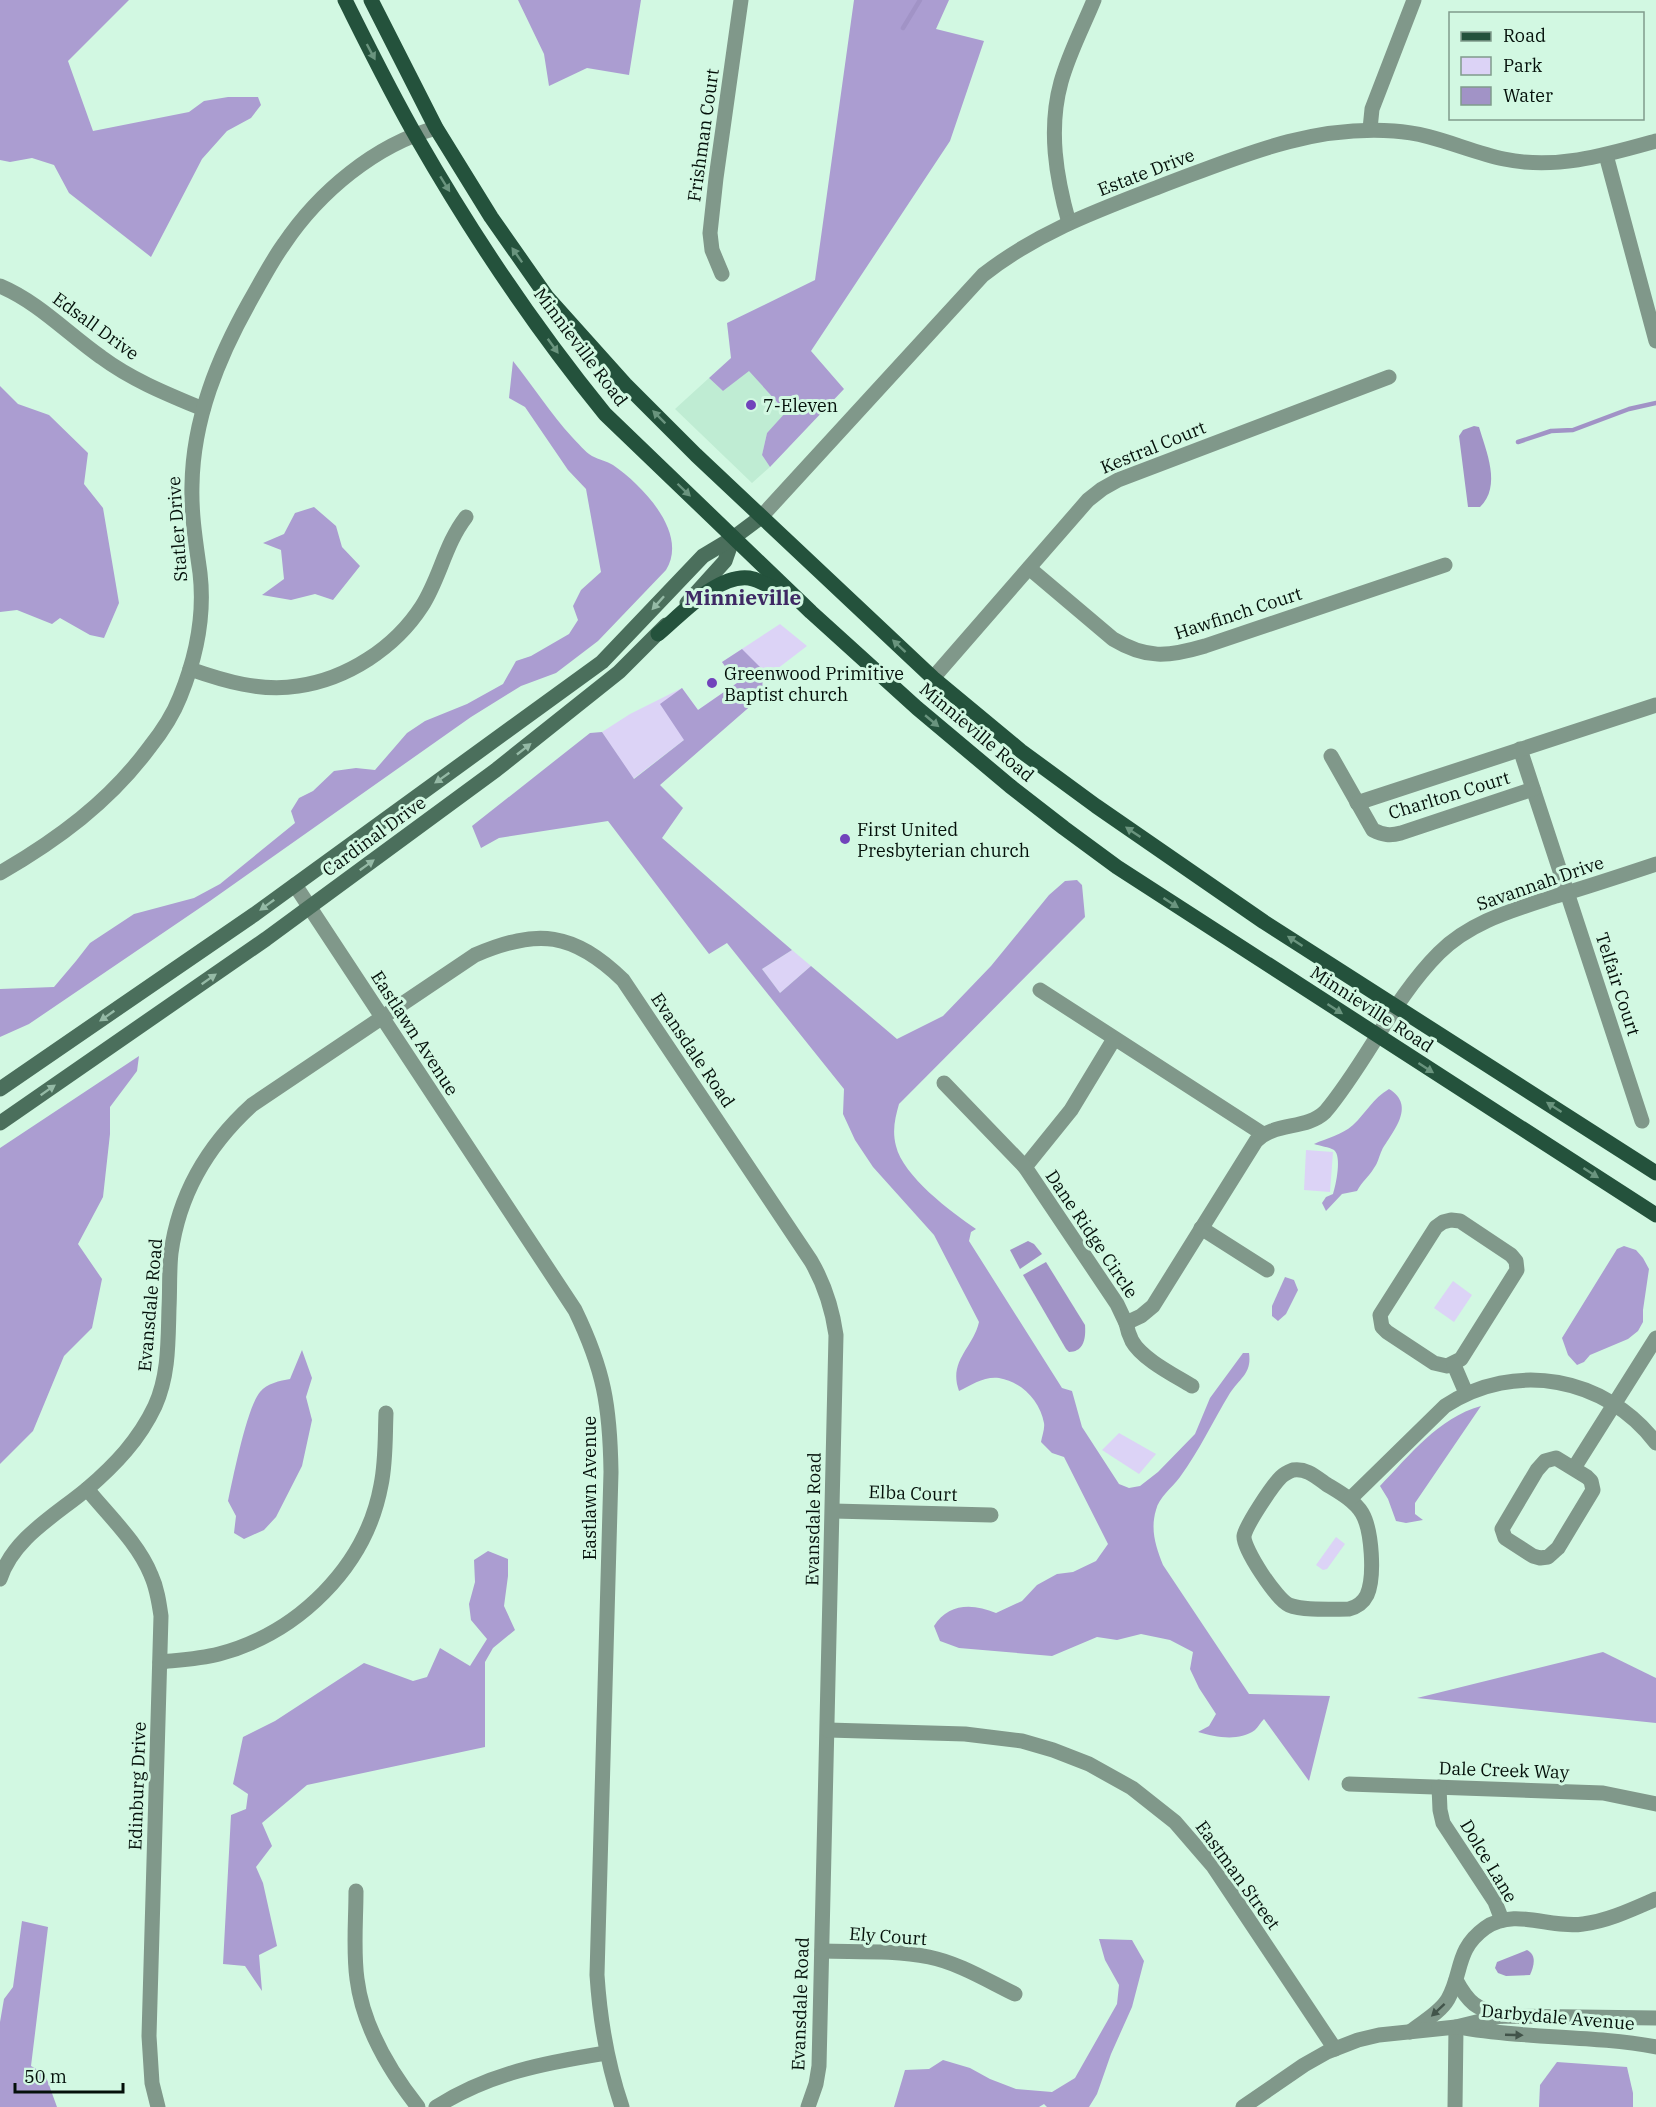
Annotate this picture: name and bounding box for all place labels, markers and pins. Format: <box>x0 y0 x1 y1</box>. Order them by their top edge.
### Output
place label: 7-Eleven <box>763 394 838 417</box>
marker: 7-Eleven <box>744 398 758 412</box>
place label: Greenwood Primitive Baptist church <box>724 662 904 706</box>
marker: Greenwood Primitive Baptist church <box>705 676 719 690</box>
place label: First United Presbyterian church <box>857 818 1030 862</box>
marker: First United Presbyterian church <box>838 832 852 846</box>

